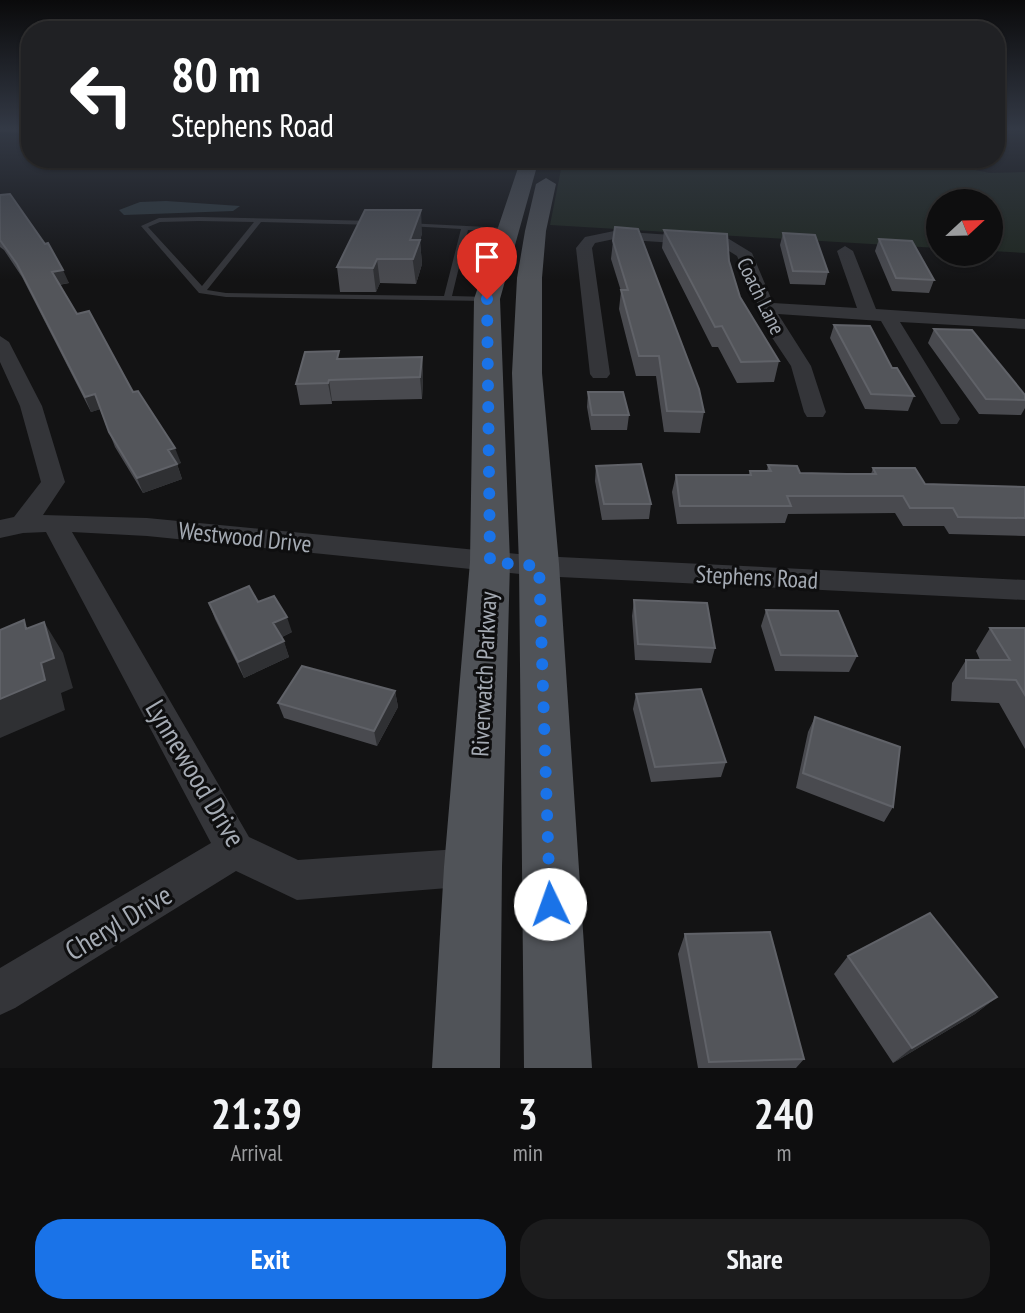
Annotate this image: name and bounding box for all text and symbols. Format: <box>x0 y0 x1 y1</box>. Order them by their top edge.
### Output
text: 80 m <box>171 42 260 106</box>
icon: left <box>56 49 147 140</box>
text: Stephens Road <box>171 104 334 146</box>
north arrow <box>926 189 1003 266</box>
map controls <box>926 189 1003 266</box>
pin <box>457 227 517 299</box>
icon: arrive <box>468 238 506 276</box>
street label: Coach Lane <box>731 253 791 339</box>
street label: Westwood Drive <box>177 515 313 559</box>
street label: Stephens Road <box>695 558 819 596</box>
street label: Riverwatch Parkway <box>464 591 504 757</box>
street label: Lynnewood Drive <box>138 693 254 853</box>
position arrow <box>513 867 587 941</box>
street label: Cheryl Drive <box>58 876 178 968</box>
text: 21:39 <box>211 1086 302 1141</box>
text: 3 <box>518 1086 538 1141</box>
text: 240 <box>754 1086 814 1141</box>
text: Arrival <box>230 1138 282 1167</box>
text: min <box>513 1138 543 1167</box>
text: m <box>776 1138 791 1167</box>
button: Exit <box>35 1219 506 1299</box>
button: Share <box>520 1219 990 1299</box>

